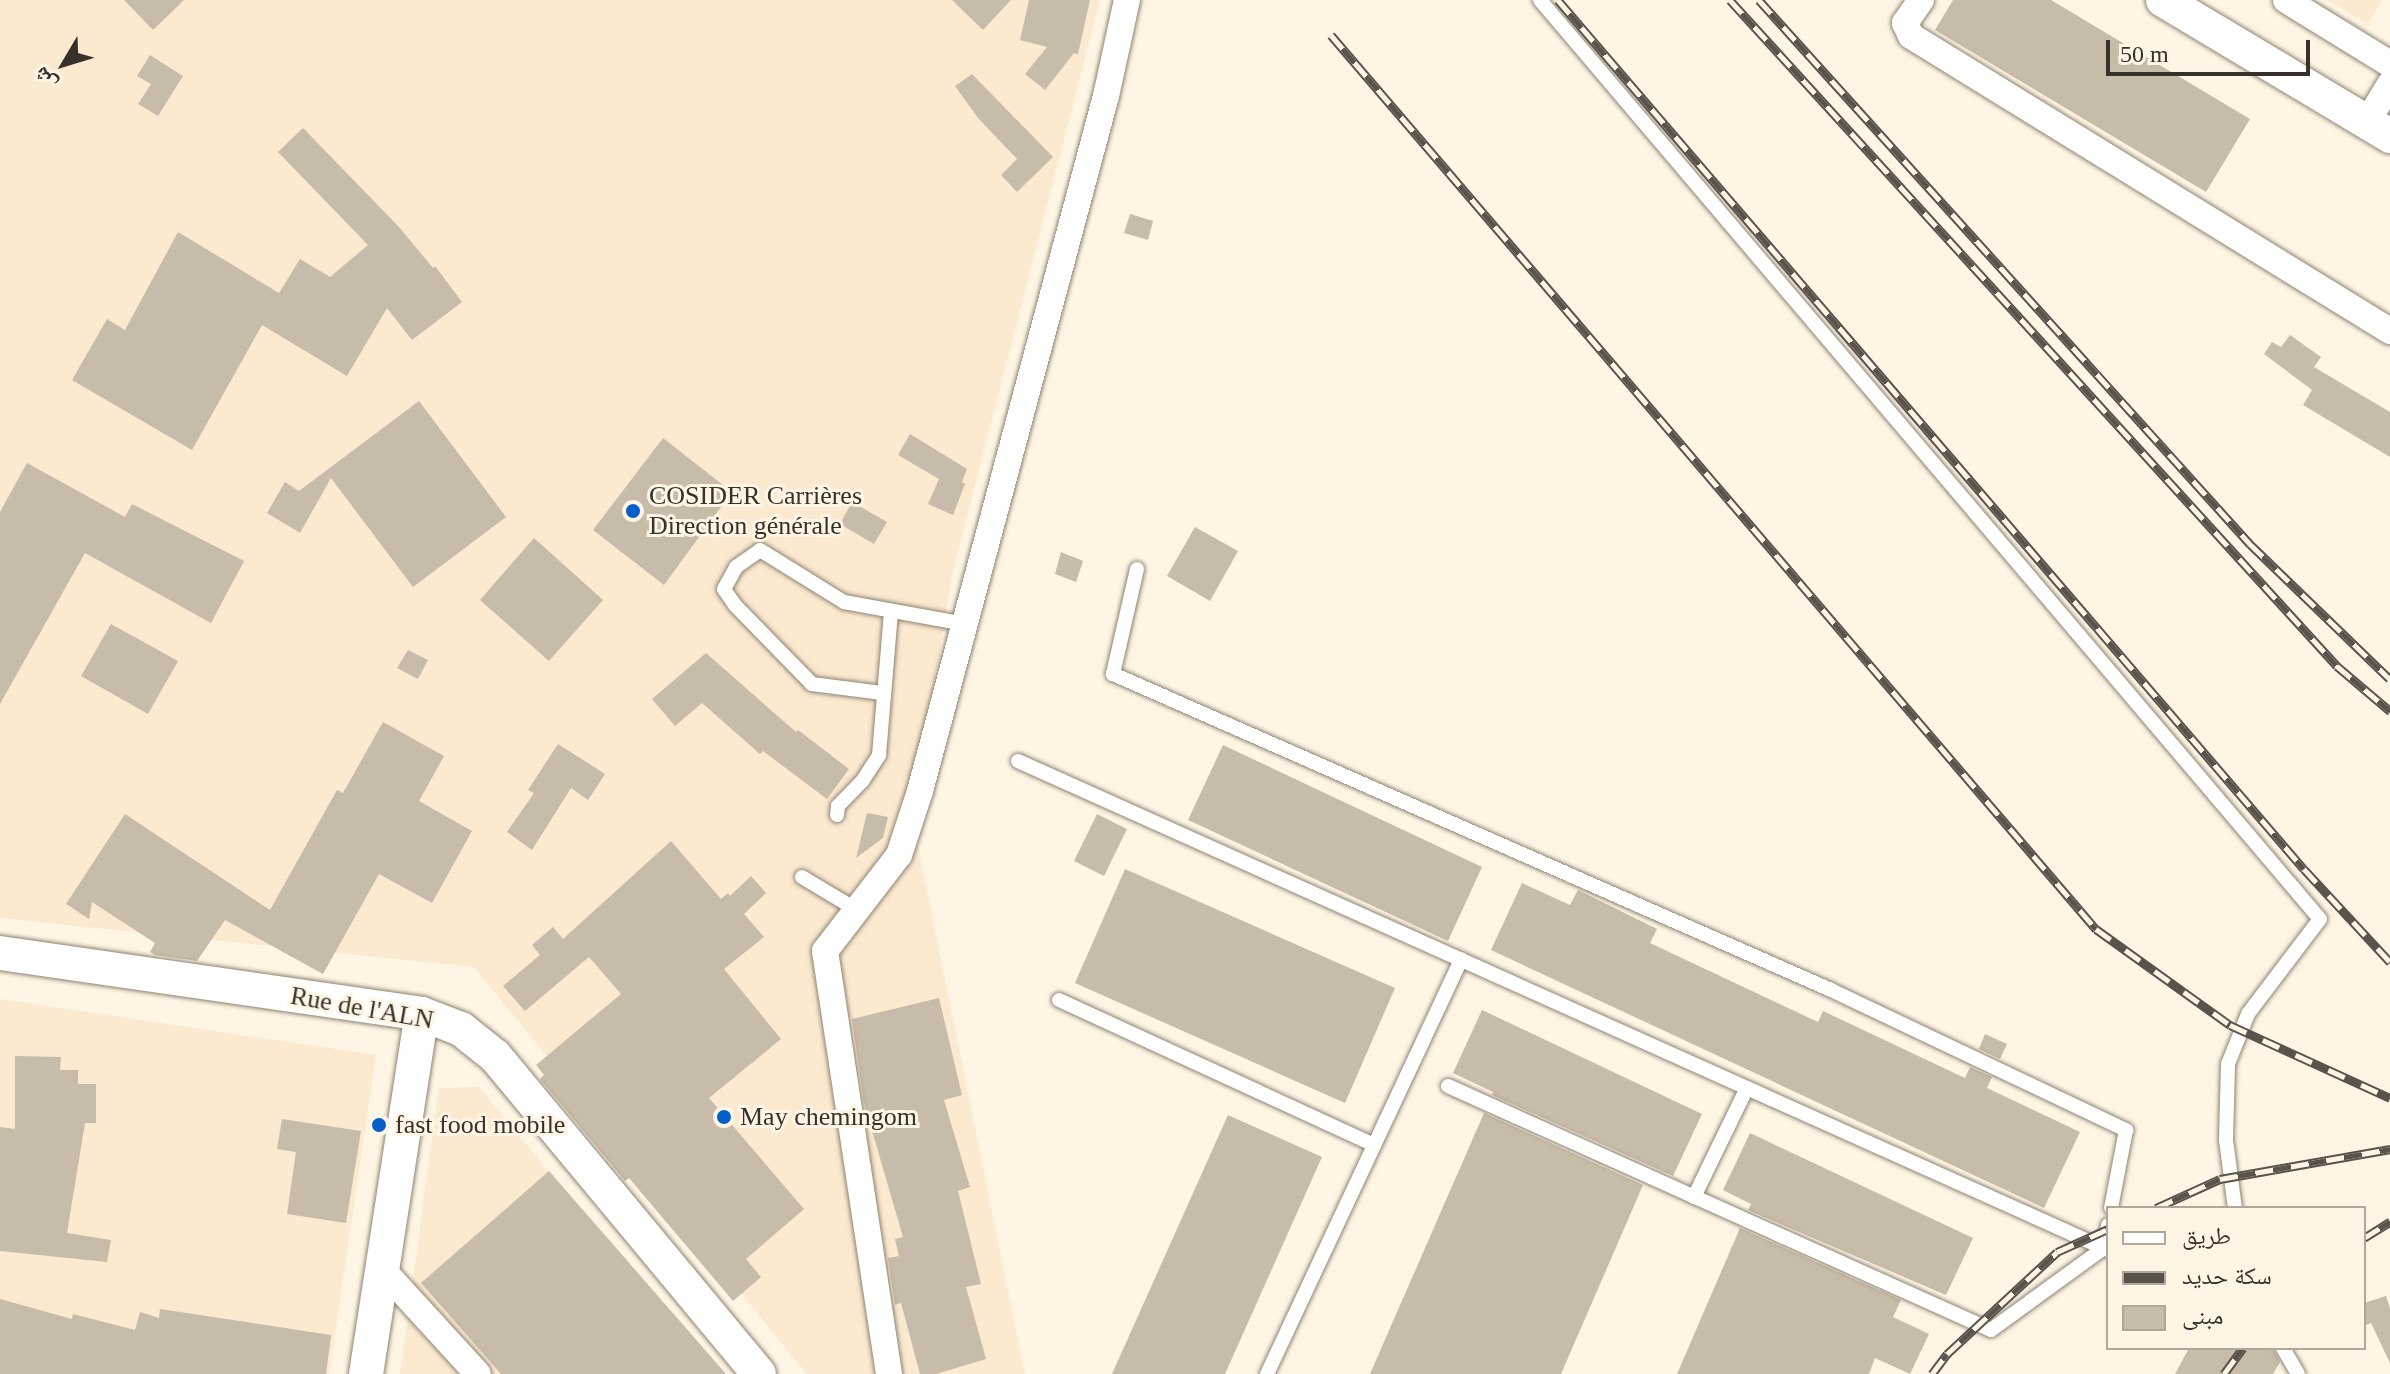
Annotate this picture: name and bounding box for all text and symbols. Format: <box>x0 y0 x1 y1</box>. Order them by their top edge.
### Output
north arrow <box>24 24 104 104</box>
scale bar <box>2110 24 2314 74</box>
text: 50 m <box>2120 41 2169 67</box>
text: ش <box>28 62 62 96</box>
place label: COSIDER Carrières Direction générale <box>649 480 862 542</box>
marker: COSIDER Carrières Direction générale <box>624 502 642 520</box>
street label: Rue de l'ALN <box>288 980 436 1036</box>
place label: May chemingom <box>740 1101 917 1133</box>
marker: May chemingom <box>715 1108 733 1126</box>
place label: fast food mobile <box>395 1109 565 1141</box>
marker: fast food mobile <box>370 1116 388 1134</box>
legend <box>2106 1206 2366 1350</box>
text: طريق <box>2182 1223 2231 1249</box>
text: سكة حديد <box>2182 1263 2272 1289</box>
text: مبنى <box>2182 1303 2223 1329</box>

